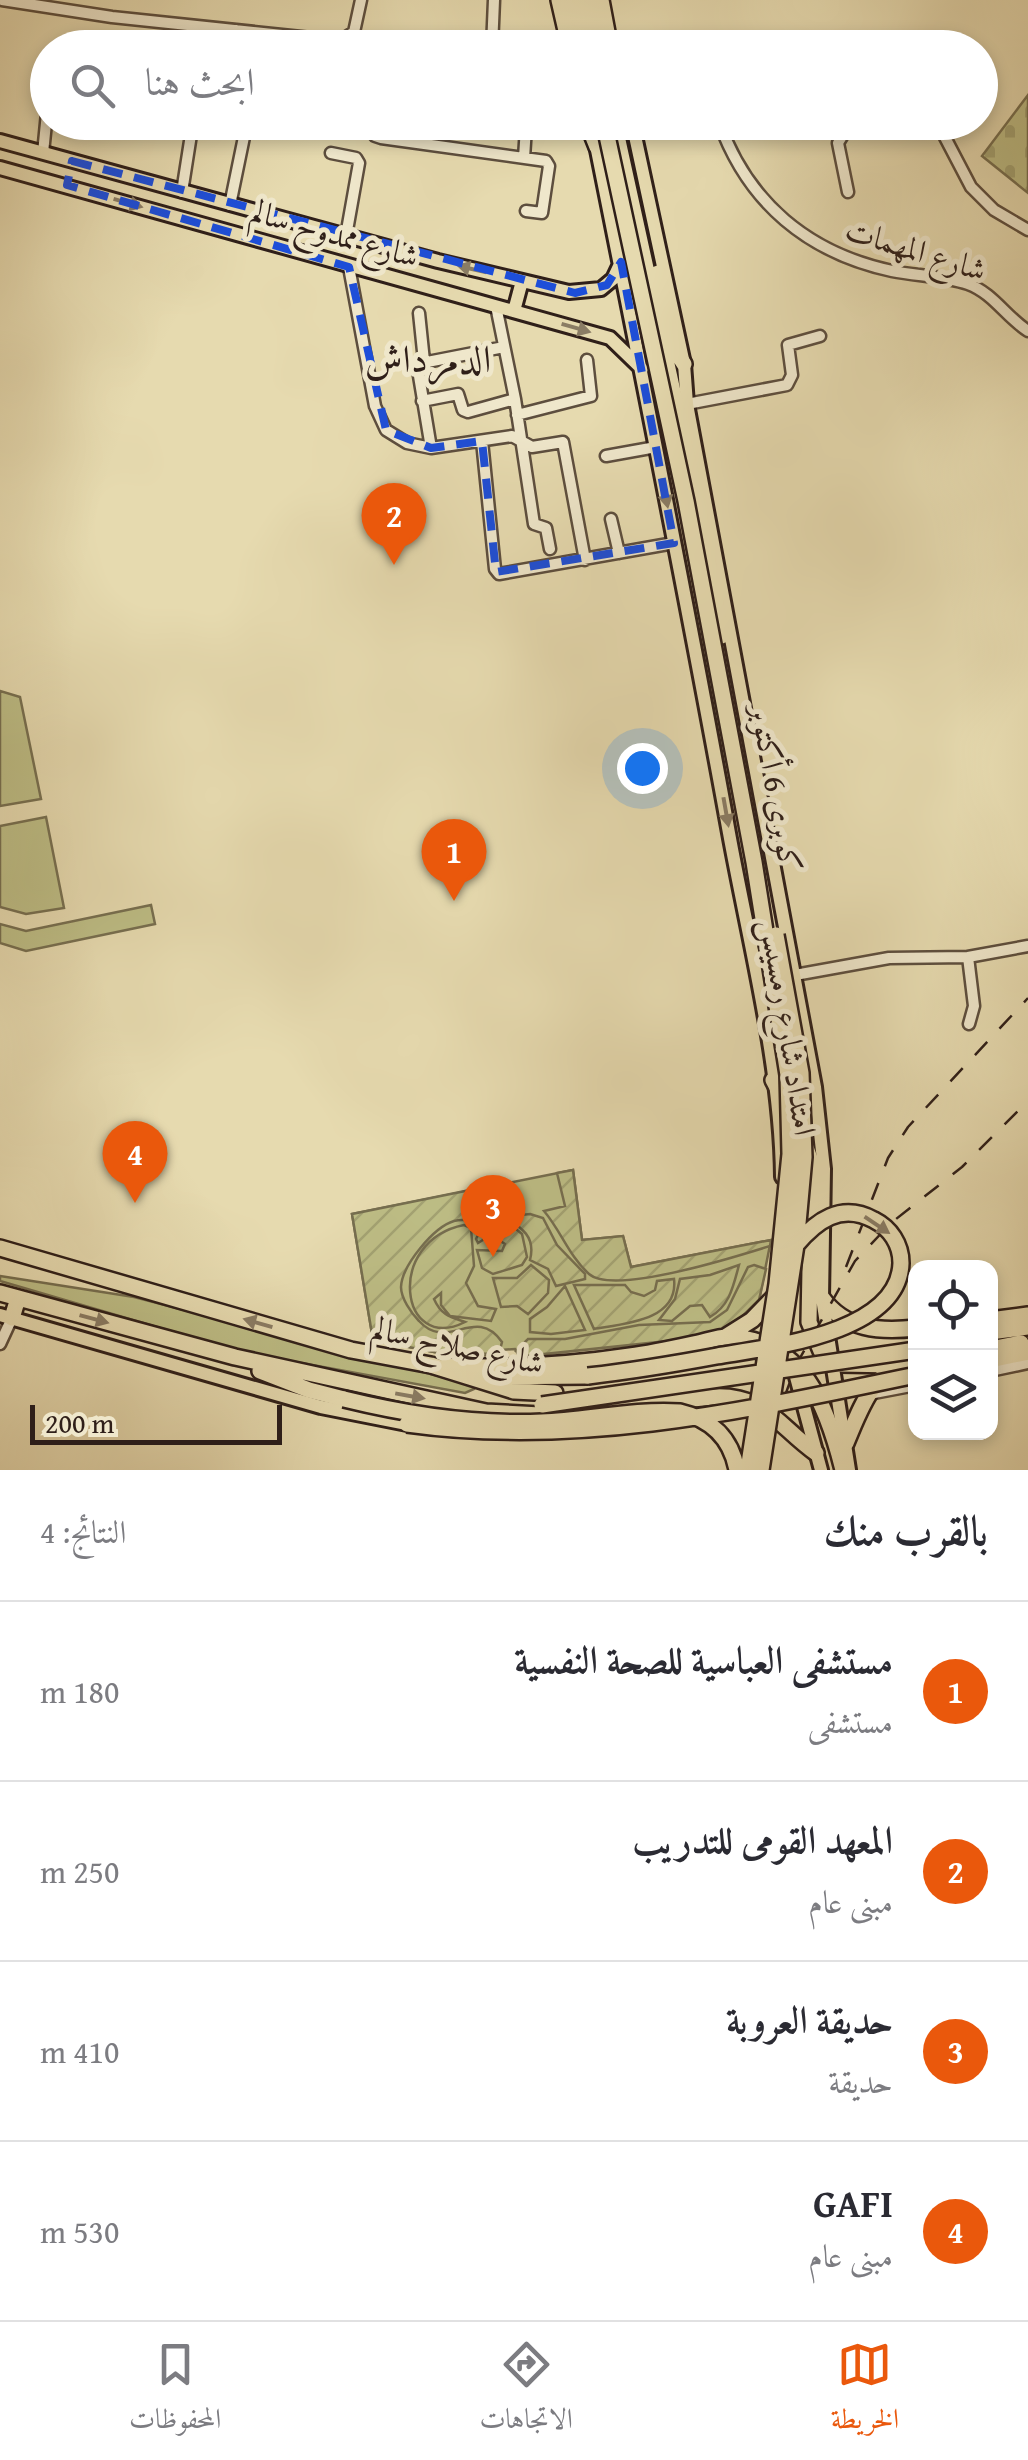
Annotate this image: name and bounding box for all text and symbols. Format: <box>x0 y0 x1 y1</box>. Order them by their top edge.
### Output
search box <box>30 30 998 140</box>
text: ابحث هنا <box>145 53 255 109</box>
icon: search <box>65 58 120 113</box>
street label: شارع ممدوح سالم <box>244 187 425 284</box>
one-way arrow <box>113 196 144 211</box>
street label: شارع المهمات <box>839 205 992 297</box>
one-way arrow <box>456 261 487 276</box>
one-way arrow <box>560 321 591 337</box>
district label: الدمرداش <box>365 330 491 386</box>
one-way arrow <box>657 478 673 509</box>
pin: 2 <box>362 482 426 565</box>
street label: كوبرى 6 أكتوبر <box>739 698 815 875</box>
your location <box>617 743 668 794</box>
one-way arrow <box>718 797 734 828</box>
pin: 1 <box>422 818 486 901</box>
street label: امتداد شارع رمسيس <box>745 915 829 1139</box>
pin: 4 <box>102 1120 168 1203</box>
pin: 3 <box>460 1174 526 1257</box>
one-way arrow <box>864 1215 891 1234</box>
map controls <box>908 1260 998 1440</box>
button: locate <box>908 1260 998 1350</box>
street label: شارع صلاح سالم <box>367 1304 548 1391</box>
one-way arrow <box>79 1311 110 1327</box>
one-way arrow <box>242 1315 273 1330</box>
button: layers <box>908 1350 998 1440</box>
one-way arrow <box>394 1389 425 1405</box>
scale bar <box>30 1400 282 1444</box>
text: 200 m <box>45 1402 114 1443</box>
text: بالقرب منك <box>824 1499 988 1560</box>
text: النتائج: 4 <box>40 1508 126 1555</box>
text: مستشفى العباسية للصحة النفسية <box>514 1631 893 1687</box>
text: 180 m <box>40 1668 119 1715</box>
text: 1 <box>947 1668 964 1715</box>
text: مستشفى <box>808 1698 893 1745</box>
text: المعهد القومى للتدريب <box>633 1811 893 1867</box>
text: 250 m <box>40 1848 119 1895</box>
text: 2 <box>947 1848 964 1895</box>
text: مبنى عام <box>808 1878 893 1925</box>
text: حديقة العروبة <box>726 1991 893 2047</box>
text: 410 m <box>40 2028 119 2075</box>
text: 3 <box>947 2028 964 2075</box>
text: حديقة <box>828 2058 893 2105</box>
text: GAFI <box>813 2175 893 2231</box>
text: 530 m <box>40 2208 119 2255</box>
text: 4 <box>947 2208 964 2255</box>
text: مبنى عام <box>808 2232 893 2279</box>
tab: المحفوظات <box>129 2337 221 2446</box>
tab: الاتجاهات <box>479 2337 573 2446</box>
tab: الخريطة <box>831 2337 899 2446</box>

